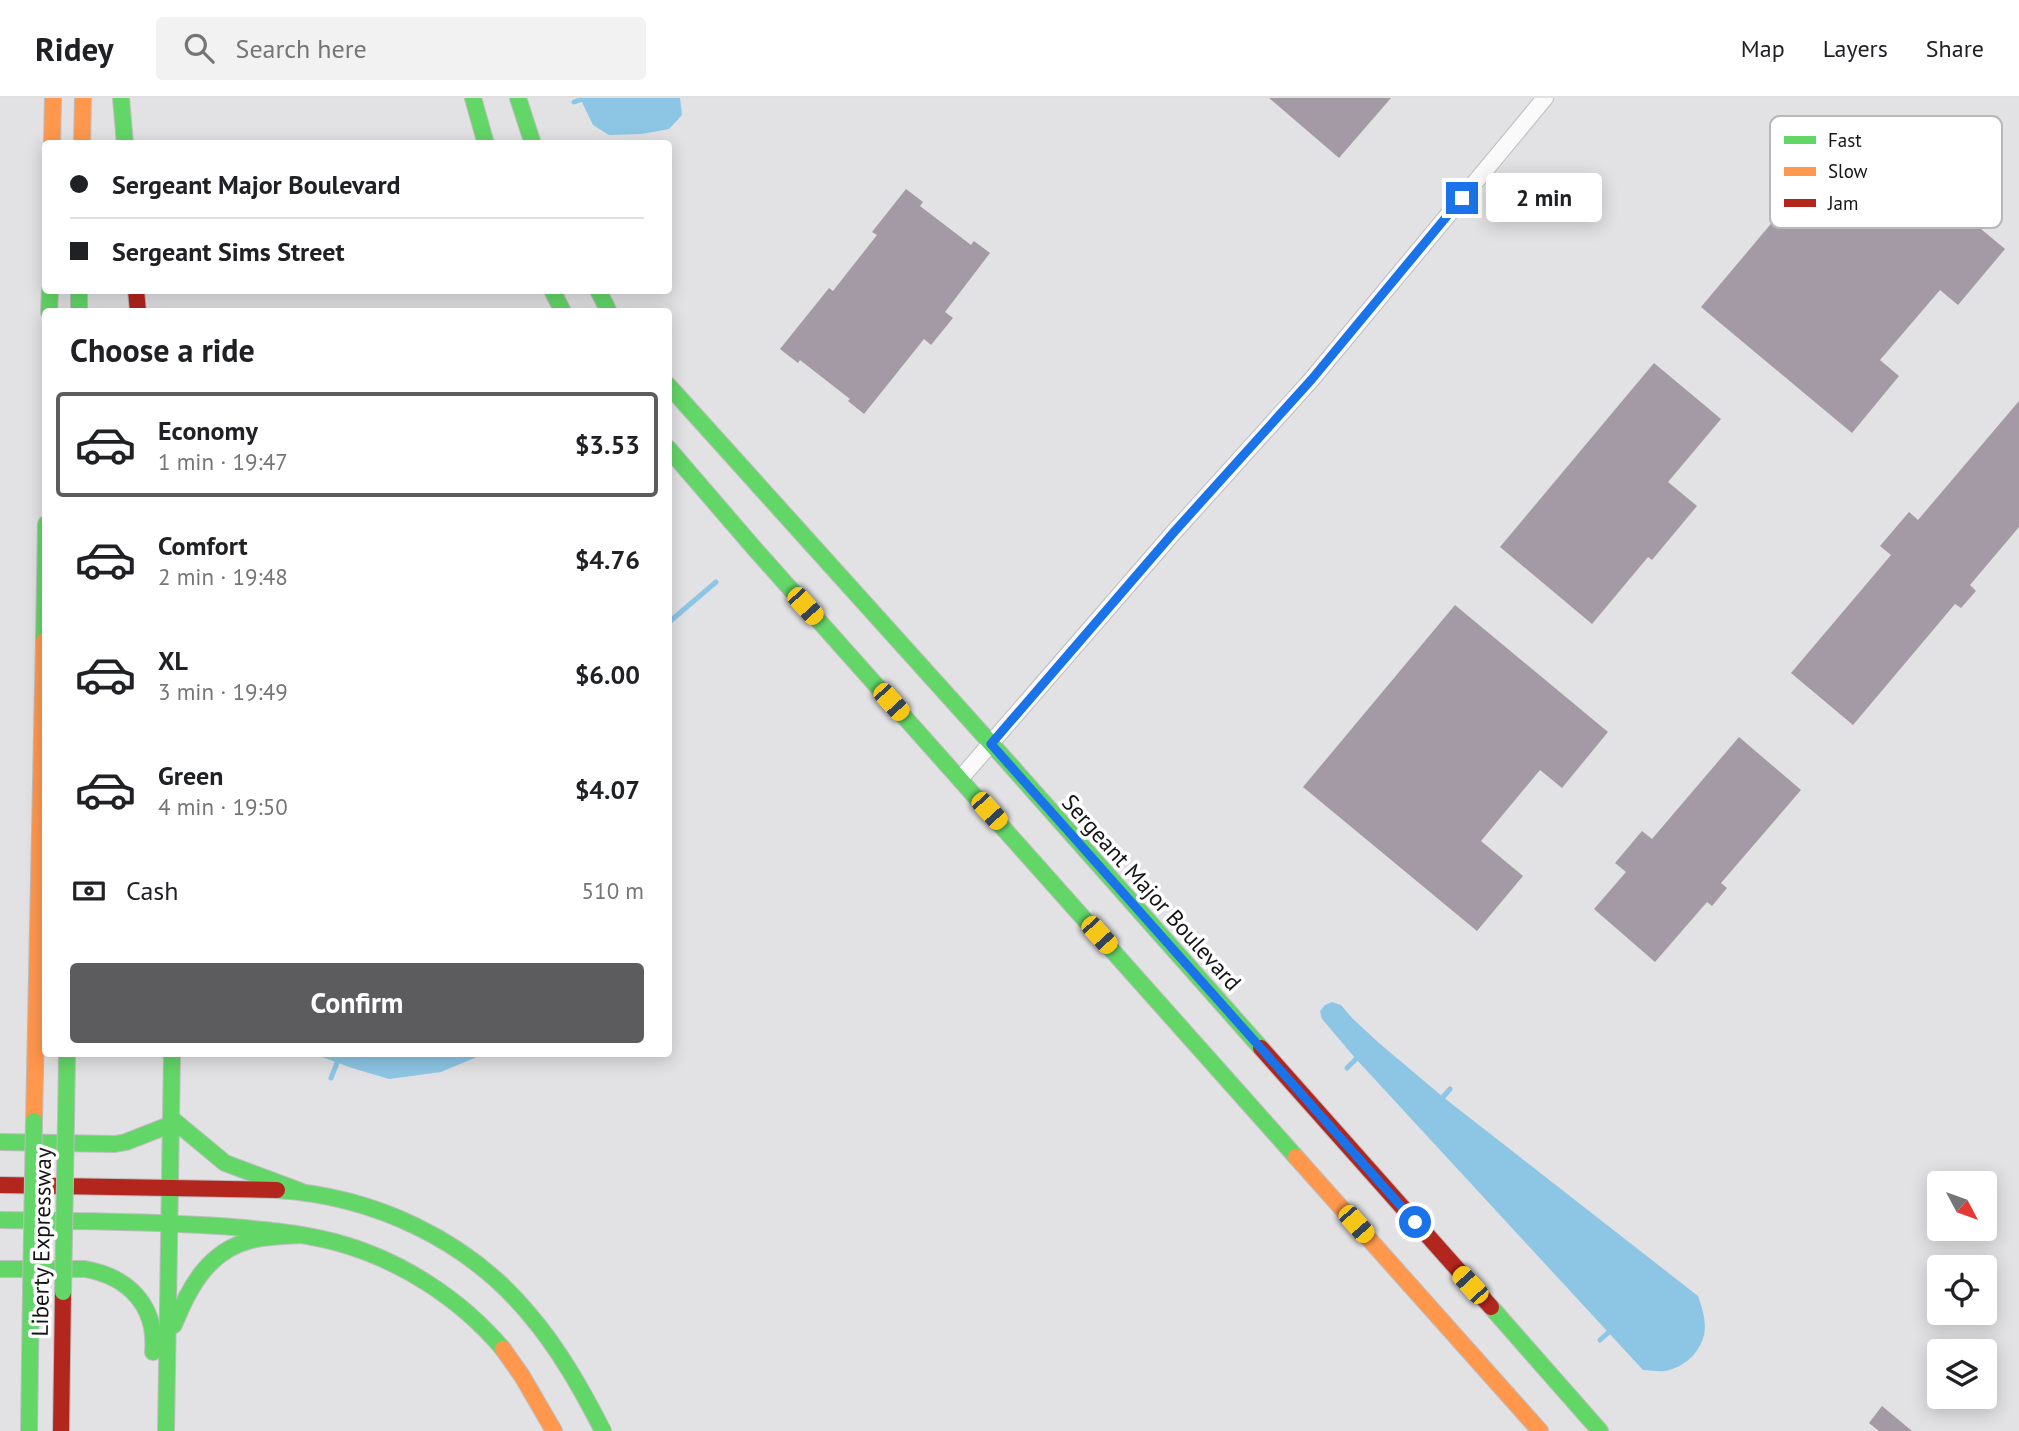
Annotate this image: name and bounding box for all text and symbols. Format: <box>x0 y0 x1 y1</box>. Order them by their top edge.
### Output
search box <box>156 17 646 80</box>
text: Ridey <box>35 27 114 70</box>
icon: search <box>180 29 218 67</box>
text: Search here <box>236 32 367 65</box>
text: Map <box>1741 33 1785 64</box>
text: Layers <box>1823 33 1888 64</box>
text: Share <box>1926 33 1984 64</box>
legend <box>1770 116 2002 228</box>
text: Fast <box>1828 128 1862 152</box>
text: Slow <box>1828 159 1868 183</box>
text: Sergeant Major Boulevard <box>112 168 401 201</box>
callout: 2 min <box>1486 174 1602 222</box>
route end <box>1446 182 1478 214</box>
text: 2 min <box>1516 183 1572 212</box>
text: Jam <box>1827 191 1858 215</box>
text: Sergeant Sims Street <box>112 235 345 268</box>
text: Choose a ride <box>70 329 255 371</box>
icon: car <box>74 413 137 476</box>
text: Economy <box>158 414 258 447</box>
text: $3.53 <box>575 428 640 461</box>
text: 1 min · 19:47 <box>158 447 288 476</box>
icon: car <box>74 528 137 591</box>
text: Comfort <box>158 529 248 562</box>
text: $4.76 <box>575 543 640 576</box>
text: 2 min · 19:48 <box>158 562 288 591</box>
car <box>784 583 827 629</box>
icon: car <box>74 643 137 706</box>
text: XL <box>158 644 188 677</box>
text: $6.00 <box>575 658 640 691</box>
text: 3 min · 19:49 <box>158 677 288 706</box>
car <box>870 679 913 725</box>
icon: car <box>74 758 137 821</box>
text: Green <box>158 759 223 792</box>
text: $4.07 <box>575 773 640 806</box>
car <box>968 788 1011 834</box>
street label: Sergeant Major Boulevard <box>1056 788 1248 996</box>
text: 4 min · 19:50 <box>158 792 288 821</box>
icon: cash <box>70 872 108 910</box>
text: Cash <box>126 874 178 907</box>
text: 510 m <box>582 876 644 905</box>
car <box>1078 912 1121 958</box>
button: Confirm <box>70 963 644 1043</box>
street label: Liberty Expressway <box>25 1147 57 1337</box>
north arrow <box>1927 1171 1997 1241</box>
map controls <box>1927 1171 1997 1409</box>
car <box>1335 1201 1378 1247</box>
route start <box>1399 1206 1431 1238</box>
button: locate <box>1927 1255 1997 1325</box>
car <box>1449 1262 1492 1308</box>
button: layers <box>1927 1339 1997 1409</box>

